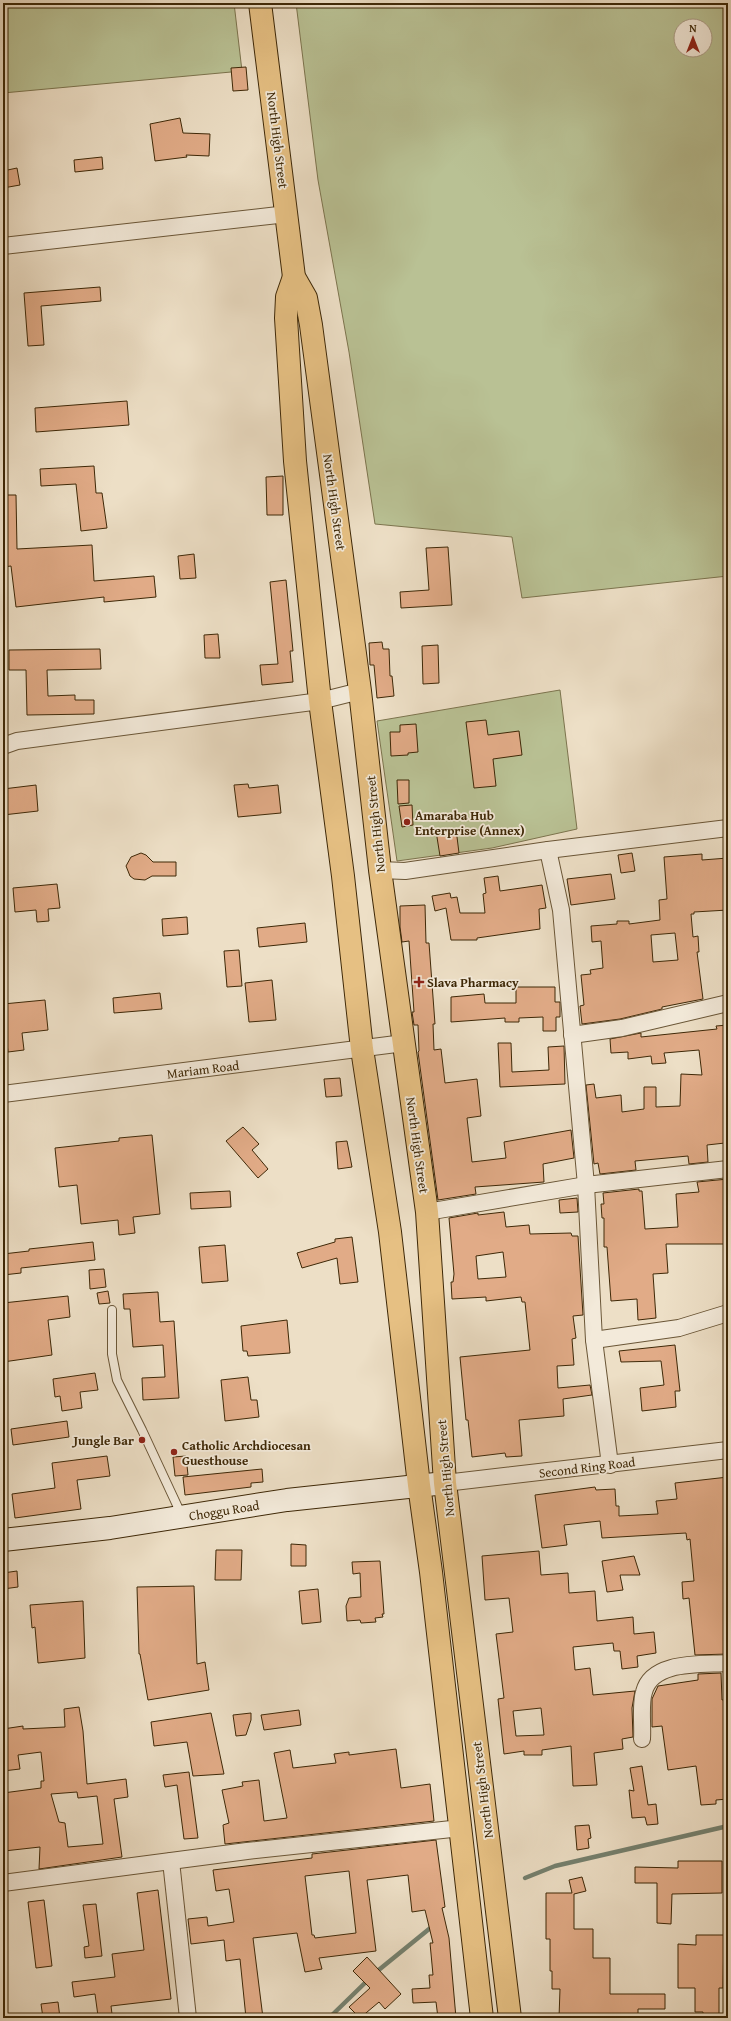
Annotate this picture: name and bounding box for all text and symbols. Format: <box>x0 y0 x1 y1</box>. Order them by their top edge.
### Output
north arrow <box>673 18 713 58</box>
text: N <box>689 20 697 36</box>
street label: North High Street <box>262 91 293 190</box>
street label: North High Street <box>318 453 351 552</box>
street label: North High Street <box>361 774 390 873</box>
place label: Amaraba Hub Enterprise (Annex) <box>415 806 525 840</box>
marker: Amaraba Hub Enterprise (Annex) <box>402 817 412 827</box>
place label: Slava Pharmacy <box>427 973 519 992</box>
marker: Slava Pharmacy <box>414 977 424 987</box>
street label: Mariam Road <box>166 1056 240 1083</box>
street label: North High Street <box>401 1096 434 1195</box>
street label: North High Street <box>432 1418 459 1517</box>
place label: Jungle Bar <box>72 1431 134 1450</box>
marker: Jungle Bar <box>137 1435 147 1445</box>
place label: Catholic Archdiocesan Guesthouse <box>182 1436 311 1470</box>
marker: Catholic Archdiocesan Guesthouse <box>169 1447 179 1457</box>
street label: Second Ring Road <box>538 1452 636 1483</box>
street label: Choggu Road <box>188 1496 261 1525</box>
street label: North High Street <box>467 1740 498 1839</box>

